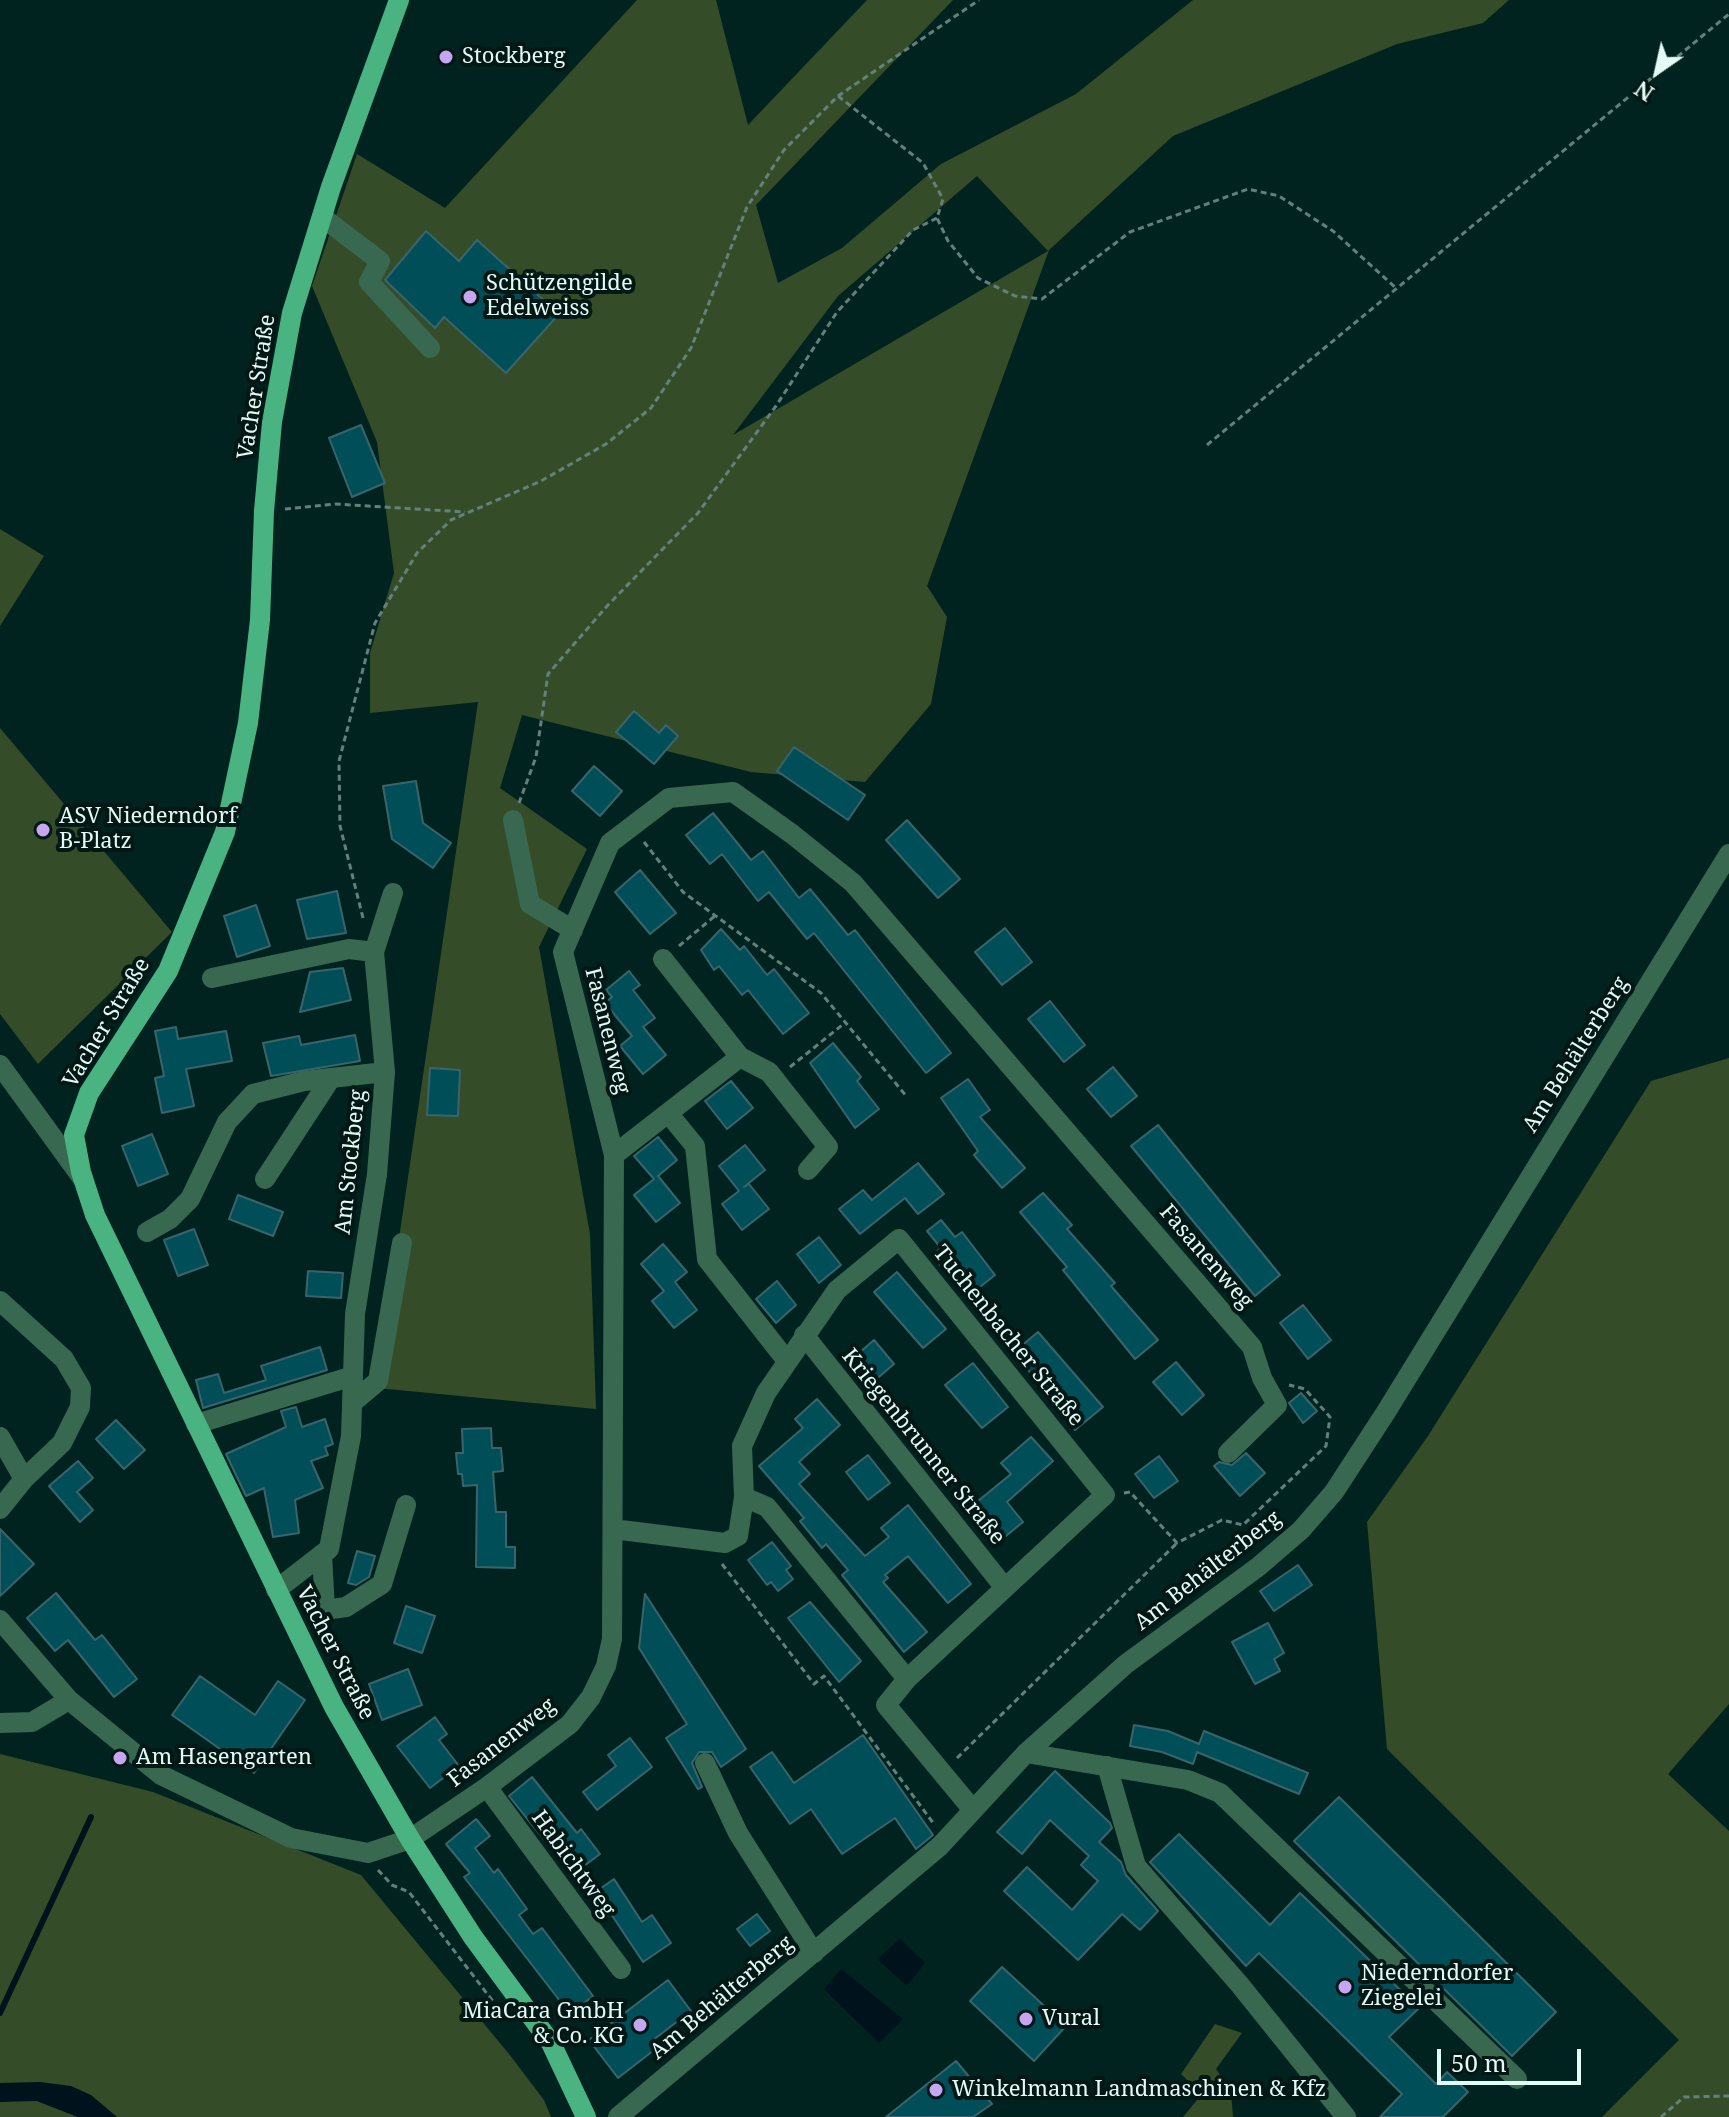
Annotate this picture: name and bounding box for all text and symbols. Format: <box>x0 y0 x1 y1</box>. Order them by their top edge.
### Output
north arrow <box>1617 32 1697 112</box>
place label: Stockberg <box>462 44 566 70</box>
marker: Stockberg <box>437 48 455 66</box>
text: N <box>1628 75 1659 109</box>
place label: Schützengilde Edelweiss <box>486 271 633 322</box>
marker: Schützengilde Edelweiss <box>461 288 479 306</box>
street label: Vacher Straße <box>232 313 282 461</box>
place label: ASV Niederndorf B-Platz <box>59 804 237 856</box>
marker: ASV Niederndorf B-Platz <box>34 821 52 839</box>
street label: Vacher Straße <box>58 953 156 1093</box>
street label: Fasanenweg <box>579 965 635 1097</box>
street label: Am Behälterberg <box>1517 972 1635 1138</box>
street label: Am Stockberg <box>330 1088 372 1236</box>
street label: Fasanenweg <box>1154 1199 1258 1315</box>
street label: Tuchenbacher Straße <box>927 1240 1089 1432</box>
street label: Kriegenbrunner Straße <box>836 1344 1010 1550</box>
street label: Am Behälterberg <box>1129 1506 1287 1636</box>
street label: Vacher Straße <box>290 1582 380 1724</box>
street label: Fasanenweg <box>443 1693 561 1793</box>
place label: Am Hasengarten <box>136 1745 312 1771</box>
marker: Am Hasengarten <box>111 1749 129 1767</box>
street label: Habichtweg <box>525 1805 621 1923</box>
street label: Am Behälterberg <box>645 1930 799 2066</box>
place label: Niederndorfer Ziegelei <box>1361 1961 1513 2012</box>
marker: Niederndorfer Ziegelei <box>1336 1978 1354 1996</box>
place label: MiaCara GmbH & Co. KG <box>463 1999 624 2050</box>
place label: Vural <box>1042 2006 1100 2032</box>
marker: Vural <box>1017 2010 1035 2028</box>
marker: MiaCara GmbH & Co. KG <box>631 2016 649 2034</box>
scale bar <box>1441 2033 1585 2083</box>
text: 50 m <box>1451 2046 1507 2079</box>
place label: Winkelmann Landmaschinen & Kfz <box>952 2077 1326 2103</box>
marker: Winkelmann Landmaschinen & Kfz <box>927 2081 945 2099</box>

